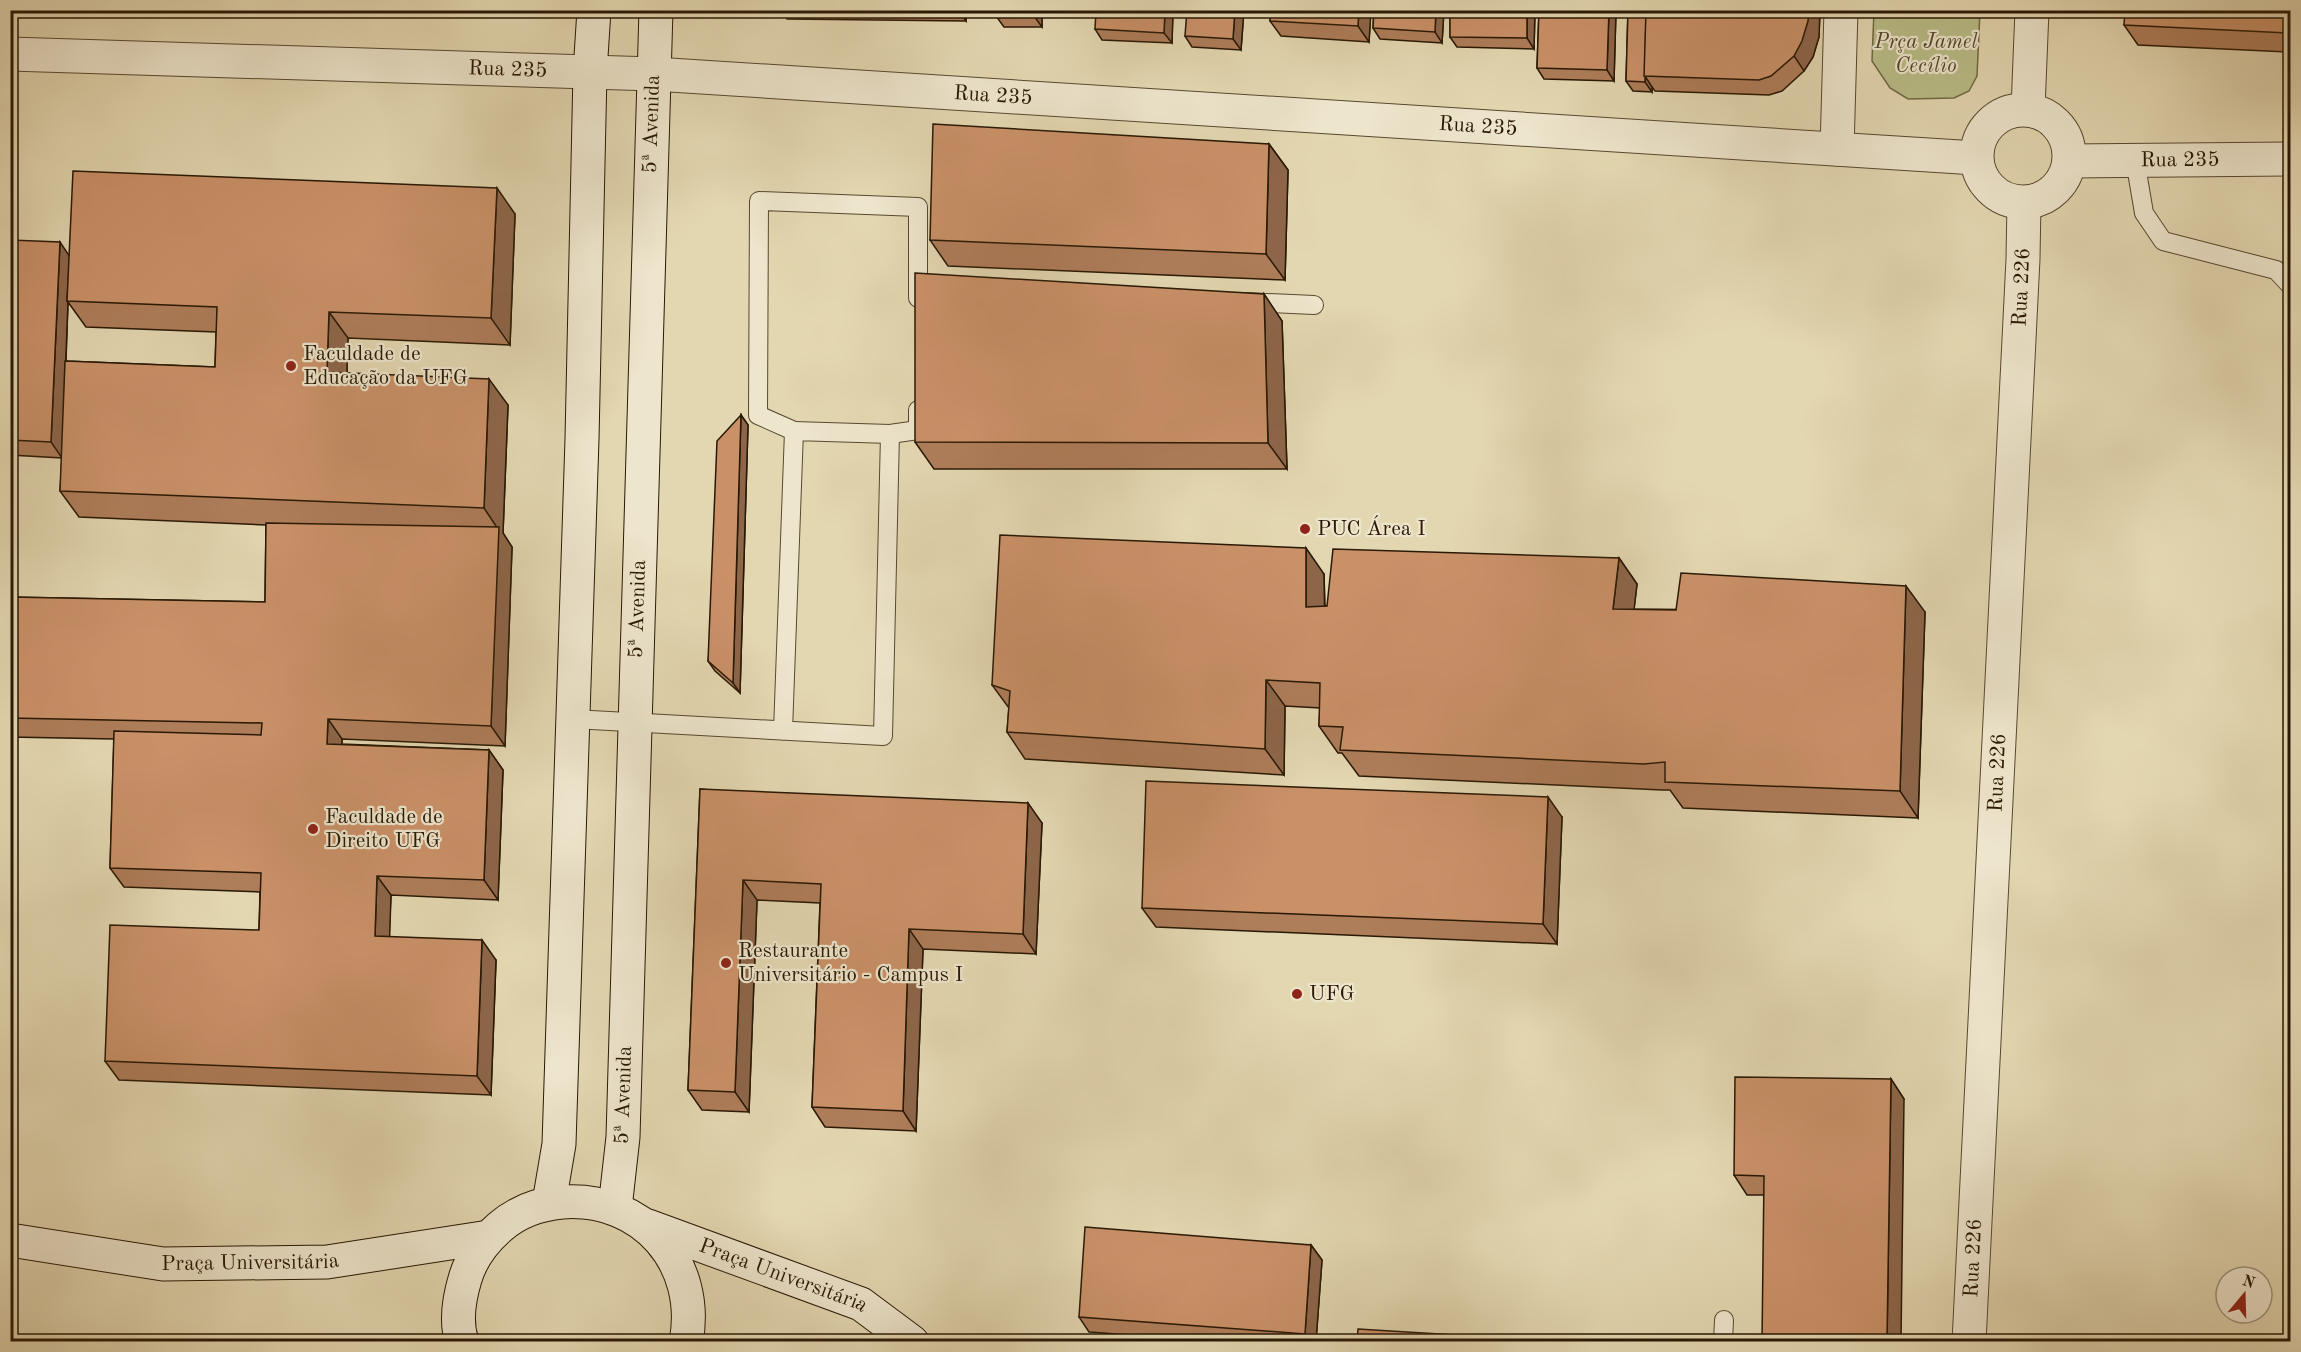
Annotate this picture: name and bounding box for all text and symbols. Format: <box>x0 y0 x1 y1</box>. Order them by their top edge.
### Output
park label: Prça Jamel Cecílio <box>1873 32 1978 77</box>
street label: Rua 235 <box>468 58 548 81</box>
street label: 5ª Avenida <box>640 74 664 174</box>
street label: Rua 235 <box>953 83 1033 109</box>
street label: Rua 235 <box>1438 113 1518 139</box>
street label: Rua 235 <box>2140 149 2220 171</box>
street label: Rua 226 <box>2009 248 2034 327</box>
place label: Faculdade de Educação da UFG <box>303 344 468 389</box>
marker: Faculdade de Educação da UFG <box>284 359 298 373</box>
place label: PUC Área I <box>1317 515 1425 540</box>
marker: PUC Área I <box>1298 522 1312 536</box>
street label: 5ª Avenida <box>626 559 650 659</box>
street label: Rua 226 <box>1985 733 2010 813</box>
place label: Faculdade de Direito UFG <box>325 807 443 852</box>
marker: Faculdade de Direito UFG <box>306 822 320 836</box>
place label: Restaurante Universitário - Campus I <box>738 941 963 986</box>
marker: Restaurante Universitário - Campus I <box>719 956 733 970</box>
place label: UFG <box>1309 984 1355 1005</box>
marker: UFG <box>1290 987 1304 1001</box>
street label: 5ª Avenida <box>612 1045 636 1145</box>
street label: Rua 226 <box>1961 1218 1986 1298</box>
street label: Praça Universitária <box>696 1235 872 1316</box>
street label: Praça Universitária <box>161 1250 340 1275</box>
north arrow <box>2214 1265 2274 1325</box>
text: N <box>2240 1273 2257 1293</box>

